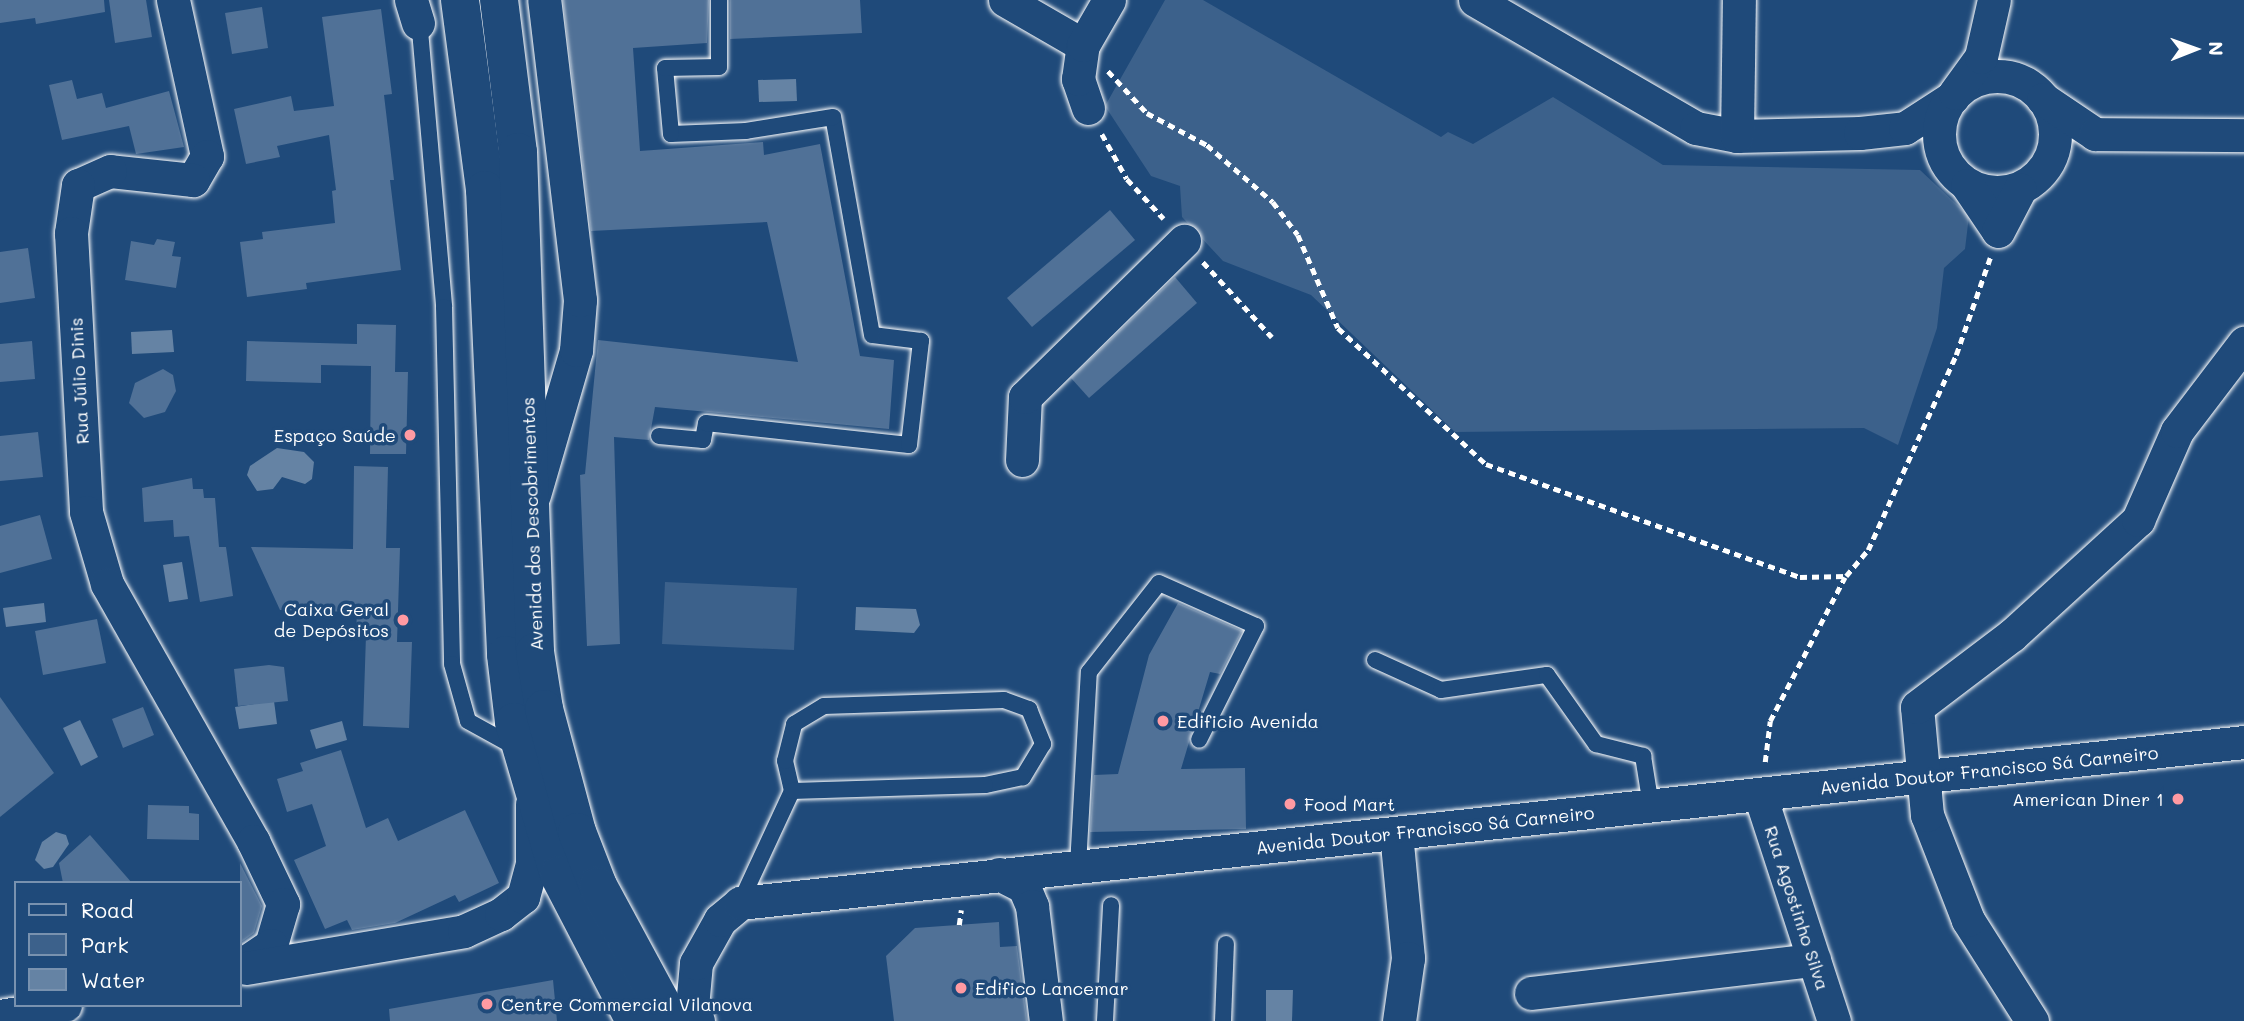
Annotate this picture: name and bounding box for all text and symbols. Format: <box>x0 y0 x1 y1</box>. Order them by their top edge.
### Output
north arrow <box>2160 14 2230 84</box>
text: N <box>2204 41 2229 56</box>
street label: Rua Júlio Dinis <box>65 317 93 445</box>
street label: Avenida dos Descobrimentos <box>517 397 547 651</box>
place label: Espaço Saúde <box>274 424 396 446</box>
marker: Espaço Saúde <box>402 427 418 443</box>
place label: Caixa Geral de Depósitos <box>274 599 389 642</box>
marker: Caixa Geral de Depósitos <box>395 612 411 628</box>
place label: Edificio Avenida <box>1177 710 1319 732</box>
marker: Edificio Avenida <box>1155 713 1171 729</box>
street label: Avenida Doutor Francisco Sá Carneiro <box>1819 741 2159 799</box>
place label: American Diner 1 <box>2012 788 2164 810</box>
marker: American Diner 1 <box>2170 791 2186 807</box>
place label: Food Mart <box>1304 793 1395 815</box>
marker: Food Mart <box>1282 796 1298 812</box>
street label: Avenida Doutor Francisco Sá Carneiro <box>1255 801 1595 859</box>
street label: Rua Agostinho Silva <box>1760 823 1834 993</box>
legend <box>14 881 242 1007</box>
text: Road <box>81 896 133 923</box>
text: Park <box>81 931 129 958</box>
text: Water <box>81 966 145 993</box>
place label: Edifico Lancemar <box>975 977 1129 999</box>
marker: Edifico Lancemar <box>953 980 969 996</box>
place label: Centre Commercial Vilanova <box>501 993 753 1015</box>
marker: Centre Commercial Vilanova <box>479 996 495 1012</box>

